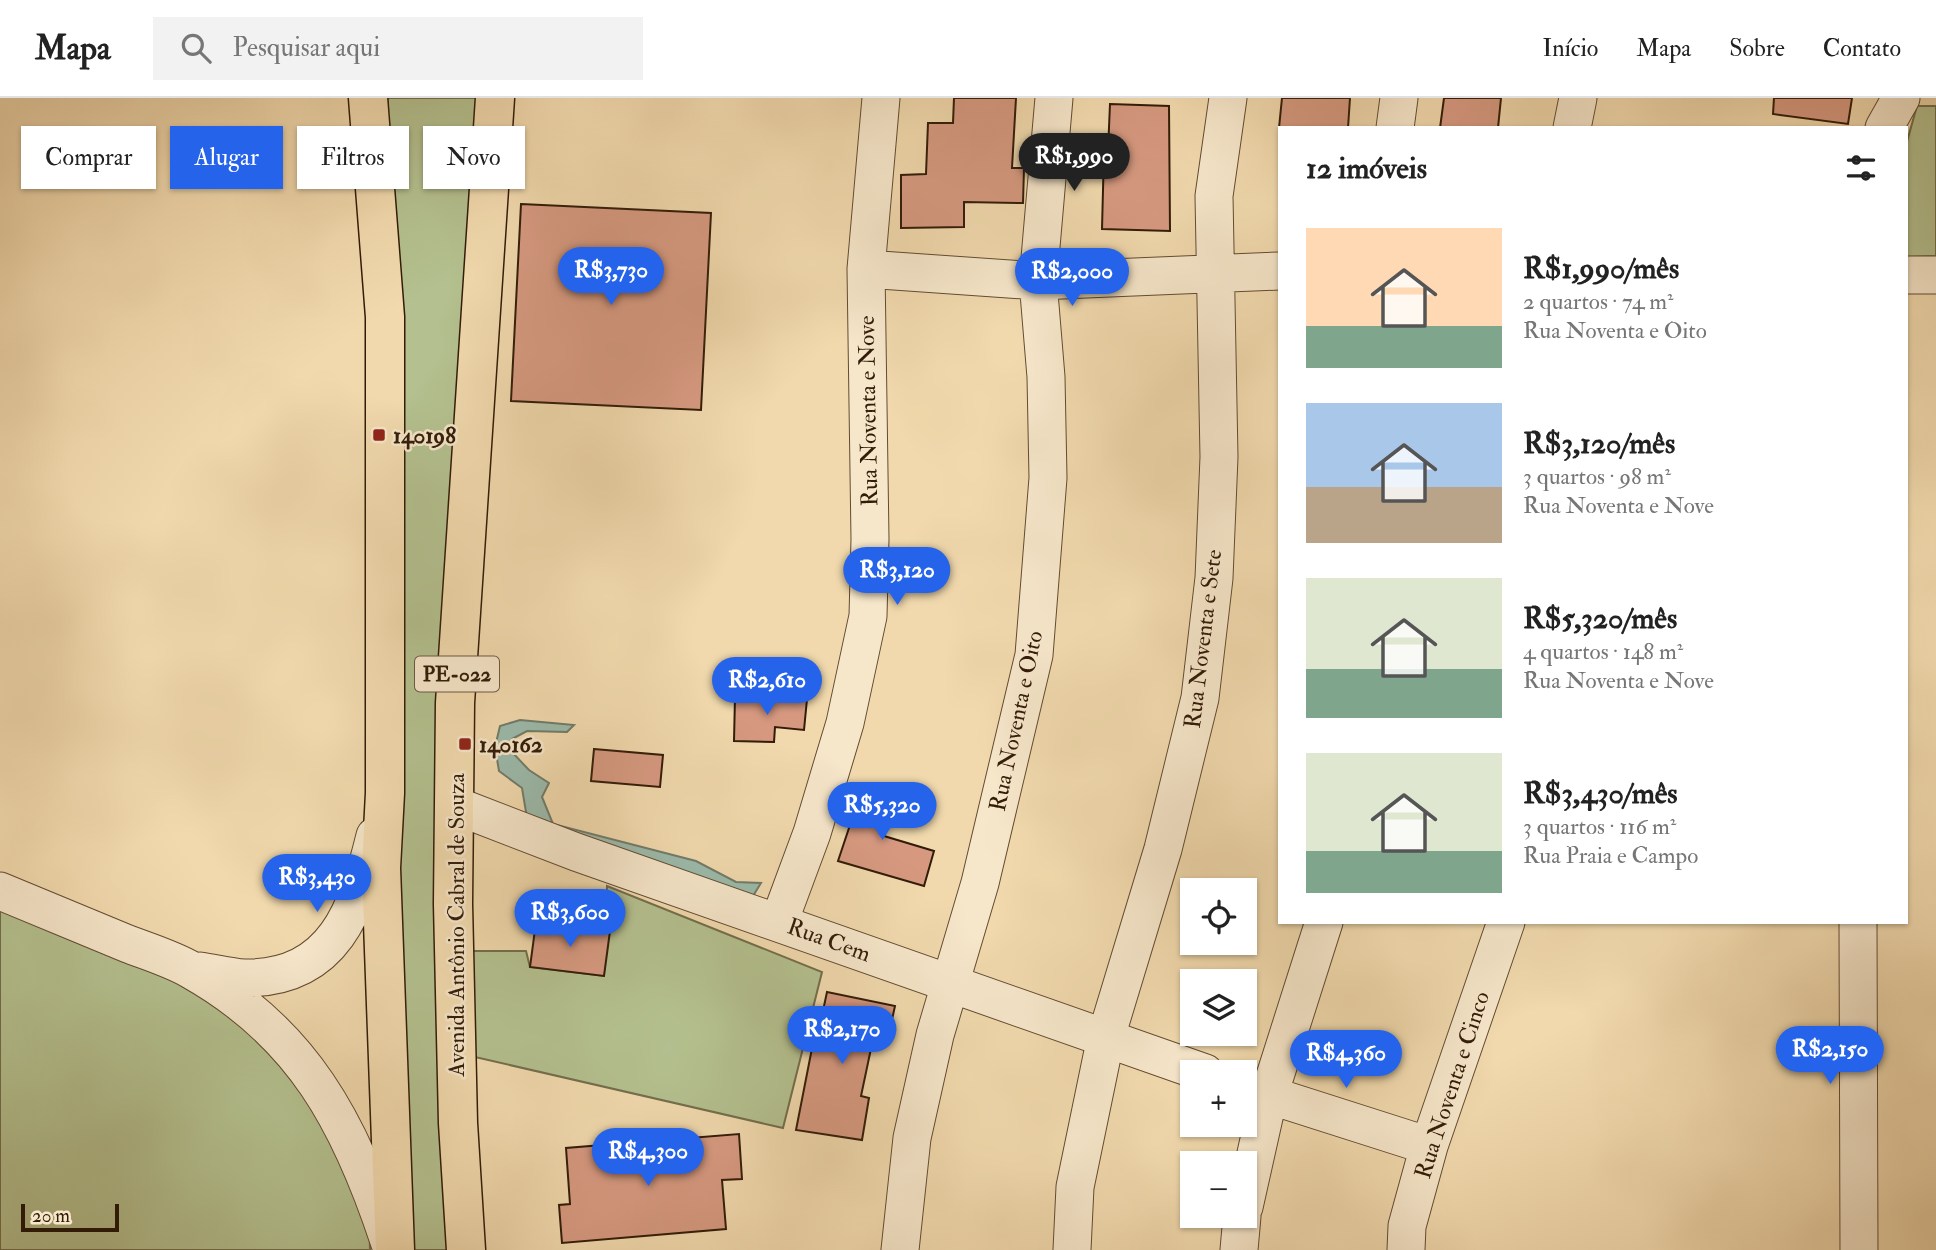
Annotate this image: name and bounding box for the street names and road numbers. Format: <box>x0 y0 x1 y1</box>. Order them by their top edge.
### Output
street label: Rua Noventa e Nove <box>852 315 884 507</box>
street label: Rua Noventa e Sete <box>1178 547 1228 730</box>
street label: Rua Noventa e Oito <box>983 628 1049 814</box>
road number: PE-022 <box>415 656 499 692</box>
street label: Avenida Antônio Cabral de Souza <box>442 773 471 1078</box>
street label: Rua Cem <box>783 912 875 969</box>
street label: Rua Noventa e Cinco <box>1408 988 1496 1182</box>

